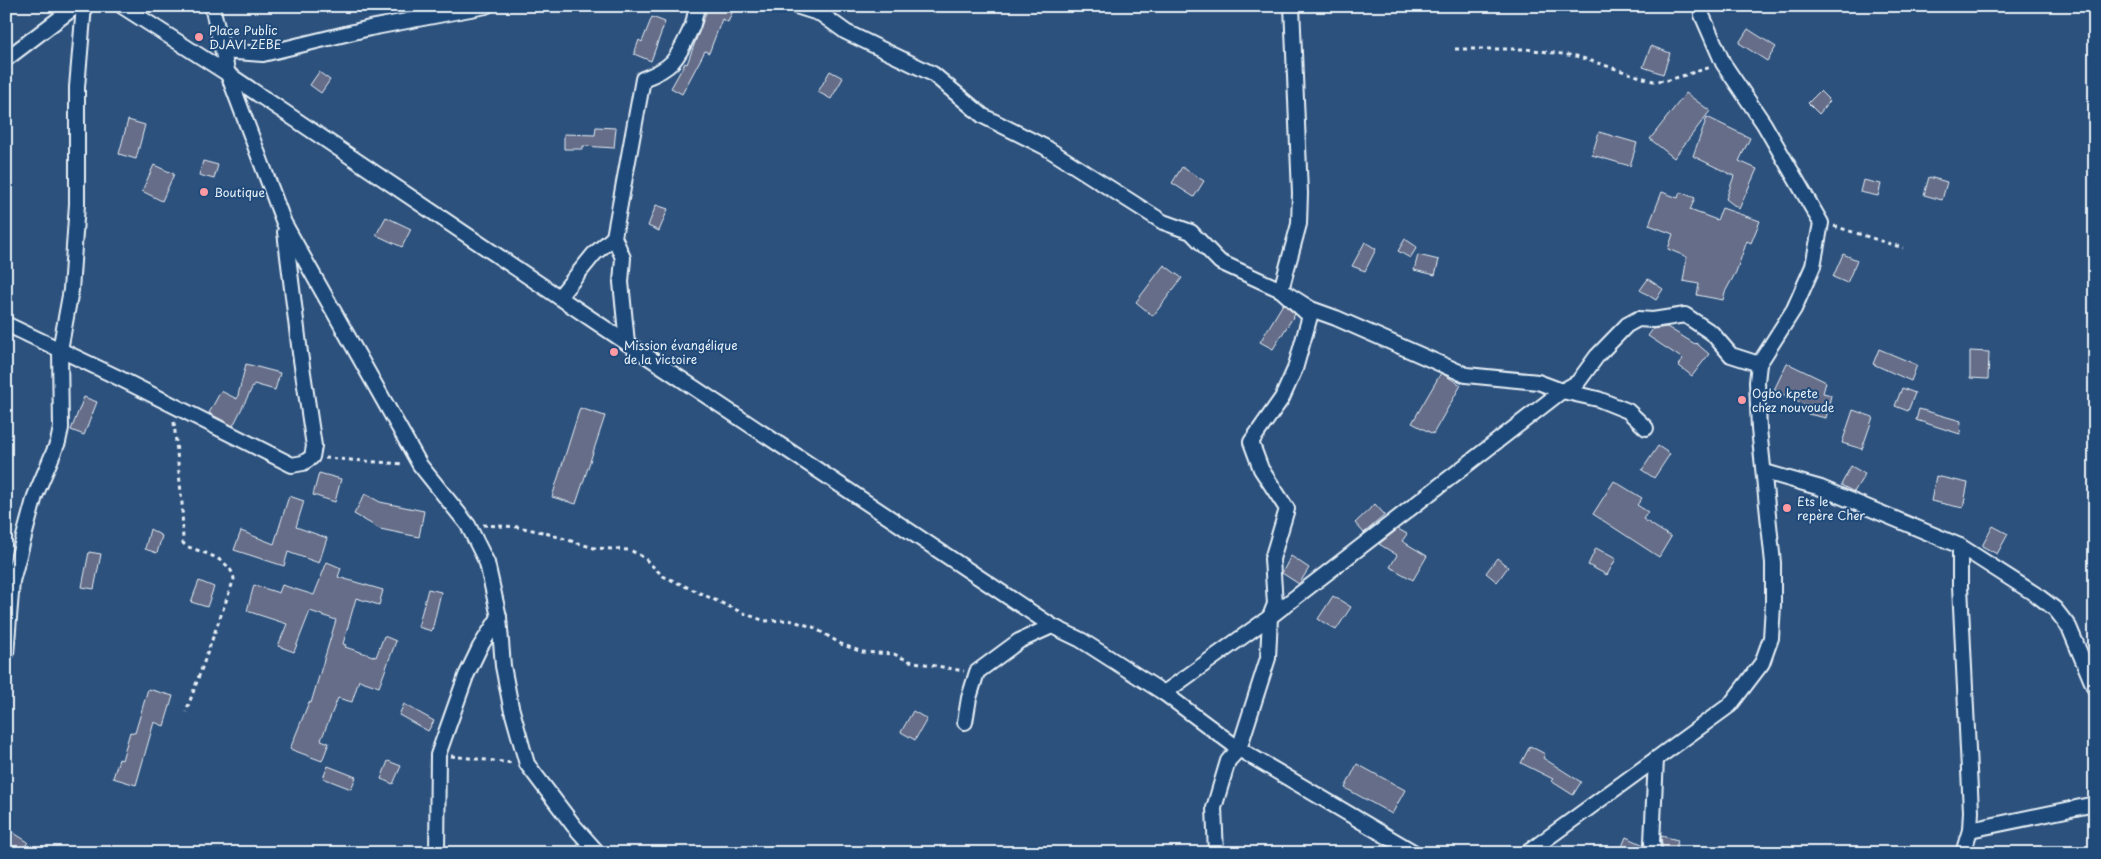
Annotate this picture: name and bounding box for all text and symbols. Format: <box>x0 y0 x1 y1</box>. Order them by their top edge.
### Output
place label: Place Public DJAVI ZEBE <box>209 21 282 53</box>
marker: Place Public DJAVI ZEBE <box>193 31 205 43</box>
place label: Boutique <box>214 183 266 201</box>
marker: Boutique <box>198 186 210 198</box>
place label: Mission évangélique de la victoire <box>624 336 738 368</box>
marker: Mission évangélique de la victoire <box>608 346 620 358</box>
place label: Ogbo kpete chez nouvoude <box>1752 384 1835 416</box>
marker: Ogbo kpete chez nouvoude <box>1736 394 1748 406</box>
place label: Ets le repère Cher <box>1797 492 1865 524</box>
marker: Ets le repère Cher <box>1781 502 1793 514</box>

